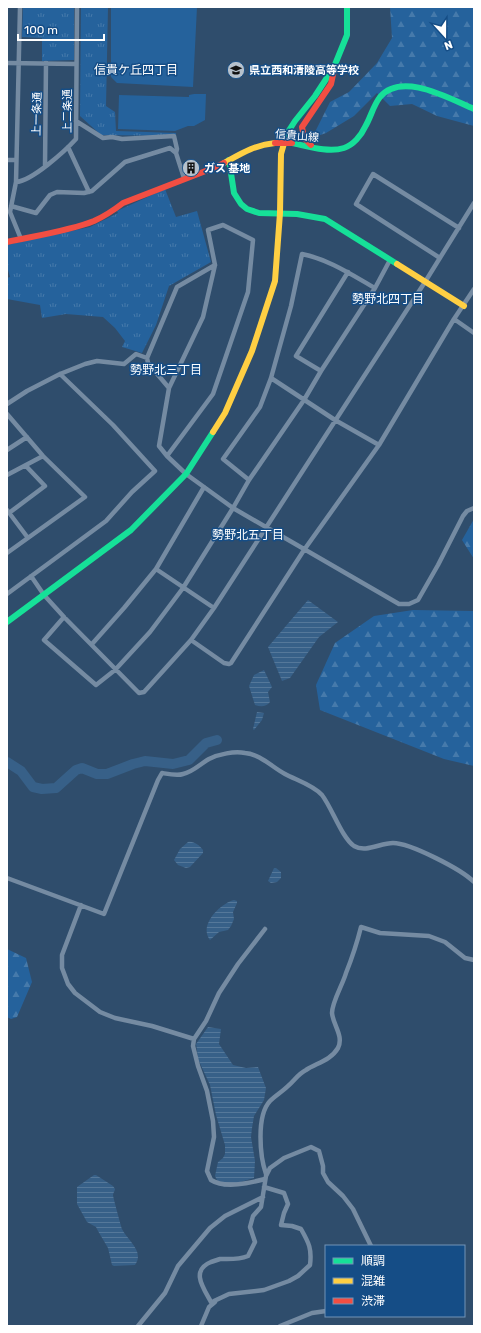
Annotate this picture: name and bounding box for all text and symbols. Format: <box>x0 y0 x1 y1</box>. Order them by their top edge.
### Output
scale bar <box>18 16 104 42</box>
north arrow <box>425 16 465 56</box>
text: 100 m <box>24 23 58 37</box>
text: N <box>442 37 454 52</box>
school or university icon: 県立西和清陵高等学校 <box>226 60 246 80</box>
district label: 信貴ケ丘四丁目 <box>94 63 178 77</box>
place label: 県立西和清陵高等学校 <box>249 64 359 77</box>
street label: 上二条通 <box>61 89 74 133</box>
street label: 上一条通 <box>30 92 44 136</box>
street label: 信貴山線 <box>275 128 319 144</box>
building icon: ガス 基地 <box>181 158 201 178</box>
place label: ガス 基地 <box>204 162 250 175</box>
district label: 勢野北四丁目 <box>352 292 424 306</box>
district label: 勢野北三丁目 <box>130 363 202 377</box>
district label: 勢野北五丁目 <box>212 528 284 542</box>
legend <box>325 1245 465 1317</box>
text: 順調 <box>361 1254 385 1268</box>
text: 混雑 <box>361 1274 385 1288</box>
text: 渋滞 <box>361 1294 385 1308</box>

